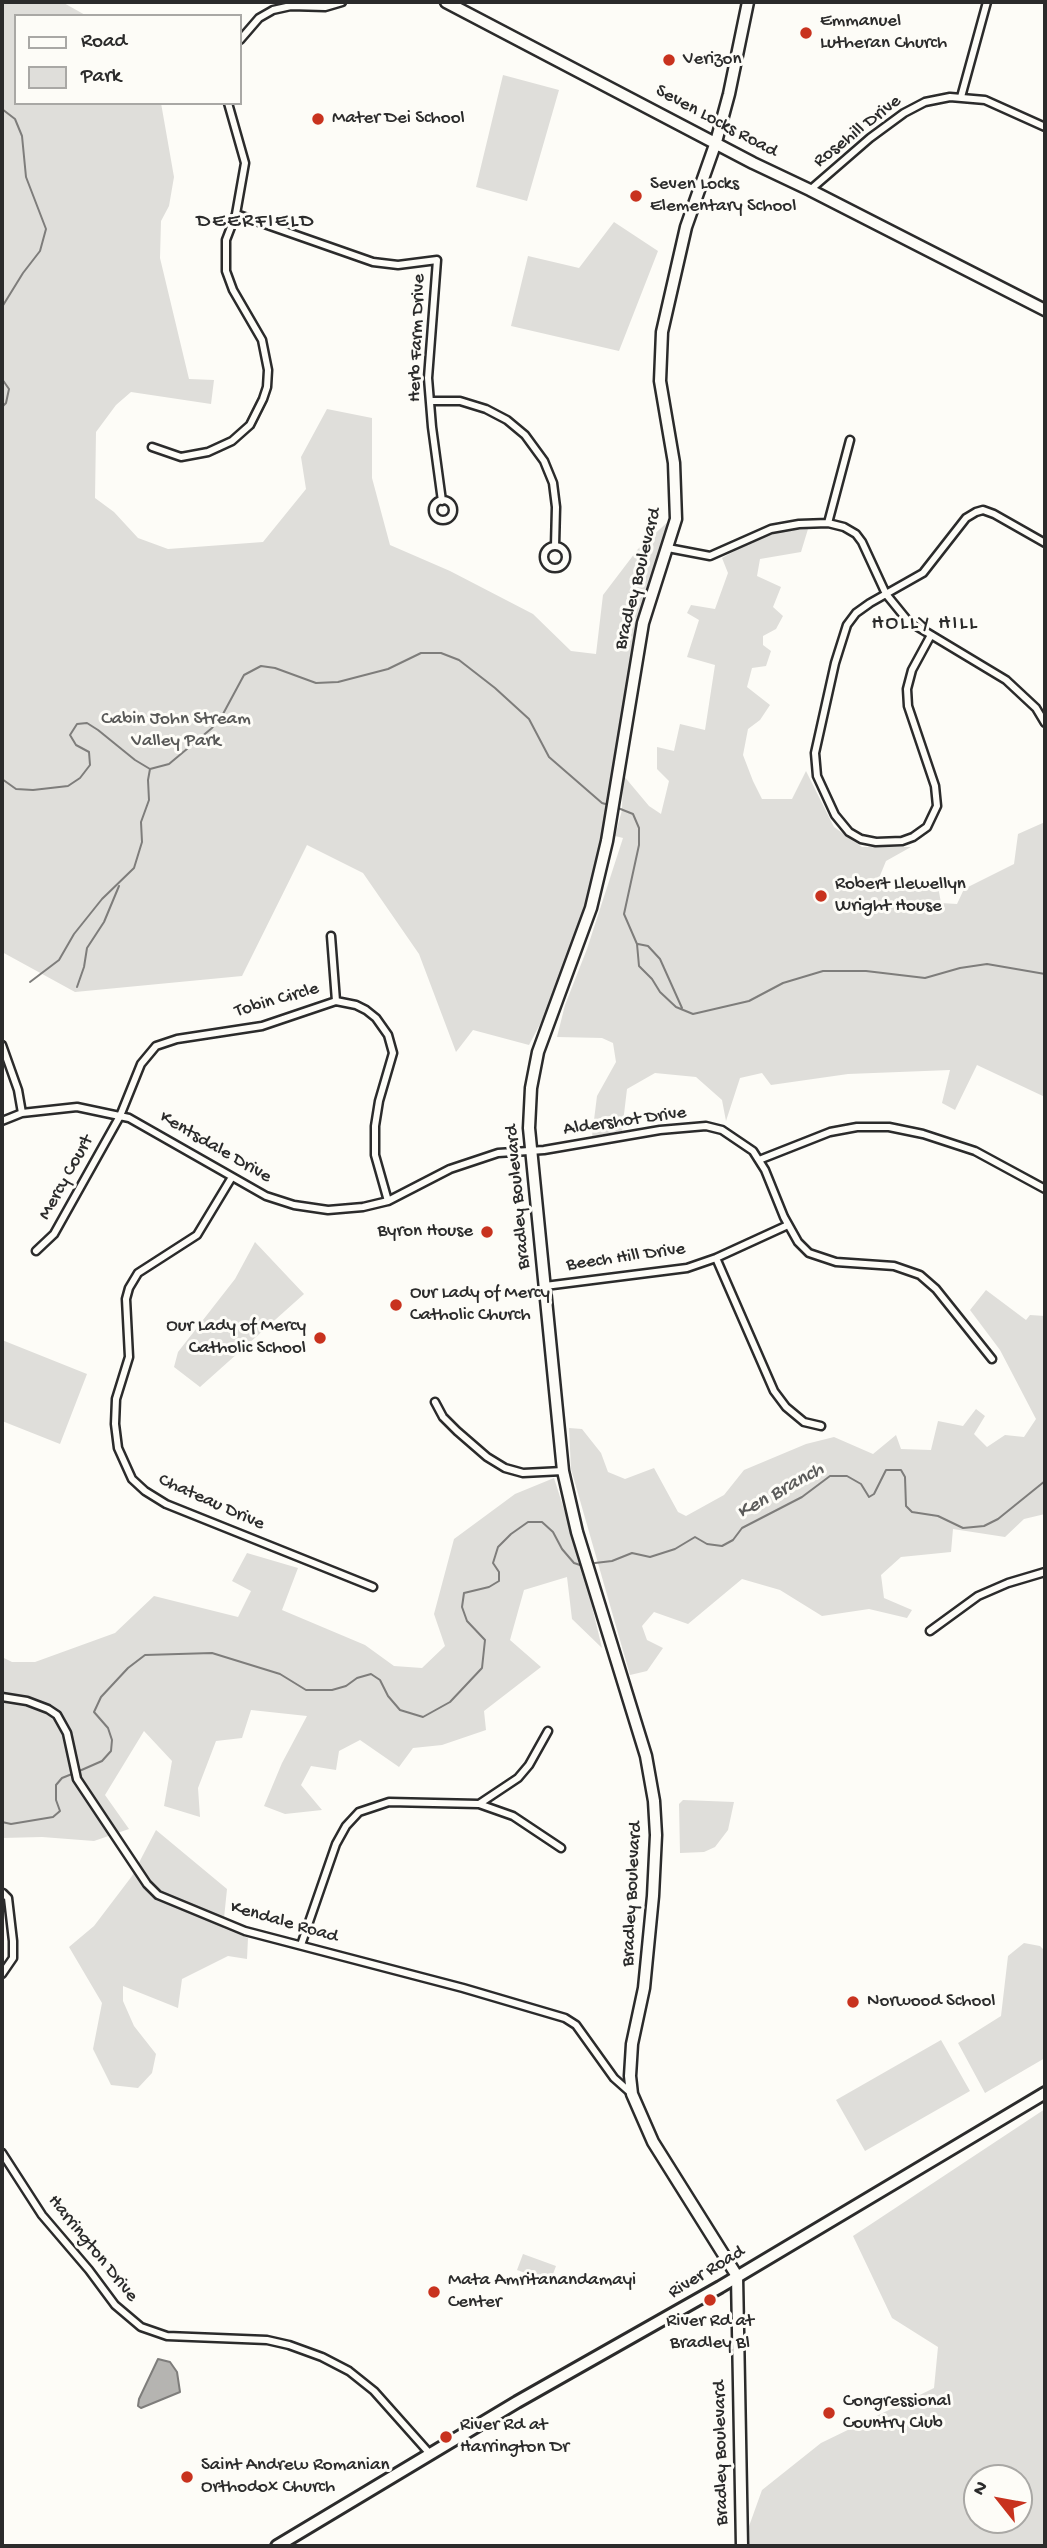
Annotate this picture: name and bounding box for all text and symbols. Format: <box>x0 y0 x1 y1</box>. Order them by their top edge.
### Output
place label: Emmanuel Lutheran Church <box>820 11 947 55</box>
legend <box>14 14 242 105</box>
marker: Emmanuel Lutheran Church <box>798 25 814 41</box>
text: Road <box>81 30 127 55</box>
place label: Verizon <box>683 49 741 71</box>
marker: Verizon <box>661 52 677 68</box>
text: Park <box>81 65 121 90</box>
street label: Seven Locks Road <box>651 80 781 164</box>
street label: Rosehill Drive <box>810 91 906 173</box>
place label: Mater Dei School <box>332 108 465 130</box>
marker: Mater Dei School <box>310 111 326 127</box>
place label: Seven Locks Elementary School <box>650 174 796 218</box>
marker: Seven Locks Elementary School <box>628 188 644 204</box>
district label: DEERFIELD <box>198 210 314 236</box>
street label: Herb Farm Drive <box>404 273 432 403</box>
street label: Bradley Boulevard <box>610 506 668 652</box>
district label: HOLLY HILL <box>873 612 977 638</box>
park label: Cabin John Stream Valley Park <box>101 709 251 753</box>
place label: Robert Llewellyn Wright House <box>835 874 966 918</box>
marker: Robert Llewellyn Wright House <box>813 888 829 904</box>
street label: Tobin Circle <box>232 978 322 1024</box>
street label: Aldershot Drive <box>562 1102 688 1142</box>
street label: Kentsdale Drive <box>155 1107 275 1189</box>
street label: Bradley Boulevard <box>501 1124 537 1270</box>
street label: Mercy Court <box>34 1132 100 1224</box>
place label: Byron House <box>377 1221 473 1243</box>
marker: Byron House <box>479 1224 495 1240</box>
street label: Beech Hill Drive <box>565 1238 687 1278</box>
place label: Our Lady of Mercy Catholic Church <box>410 1283 550 1327</box>
marker: Our Lady of Mercy Catholic Church <box>388 1297 404 1313</box>
place label: Our Lady of Mercy Catholic School <box>166 1316 306 1360</box>
marker: Our Lady of Mercy Catholic School <box>312 1330 328 1346</box>
water label: Ken Branch <box>733 1458 829 1526</box>
street label: Chateau Drive <box>154 1469 268 1537</box>
street label: Bradley Boulevard <box>618 1821 648 1967</box>
street label: Kendale Road <box>228 1897 340 1949</box>
place label: Norwood School <box>867 1991 995 2013</box>
marker: Norwood School <box>845 1994 861 2010</box>
street label: Harrington Drive <box>42 2191 142 2307</box>
street label: River Road <box>665 2241 749 2305</box>
place label: Mata Amritanandamayi Center <box>448 2270 636 2314</box>
marker: Mata Amritanandamayi Center <box>426 2284 442 2300</box>
marker: River Rd at Bradley Bl <box>702 2292 718 2308</box>
place label: River Rd at Bradley Bl <box>666 2311 754 2355</box>
street label: Bradley Boulevard <box>709 2380 735 2526</box>
place label: Congressional Country Club <box>843 2391 951 2435</box>
marker: Congressional Country Club <box>821 2405 837 2421</box>
place label: River Rd at Harrington Dr <box>460 2415 569 2459</box>
marker: River Rd at Harrington Dr <box>438 2429 454 2445</box>
place label: Saint Andrew Romanian Orthodox Church <box>201 2455 389 2499</box>
north arrow <box>963 2464 1033 2534</box>
marker: Saint Andrew Romanian Orthodox Church <box>179 2469 195 2485</box>
text: N <box>968 2478 994 2500</box>

